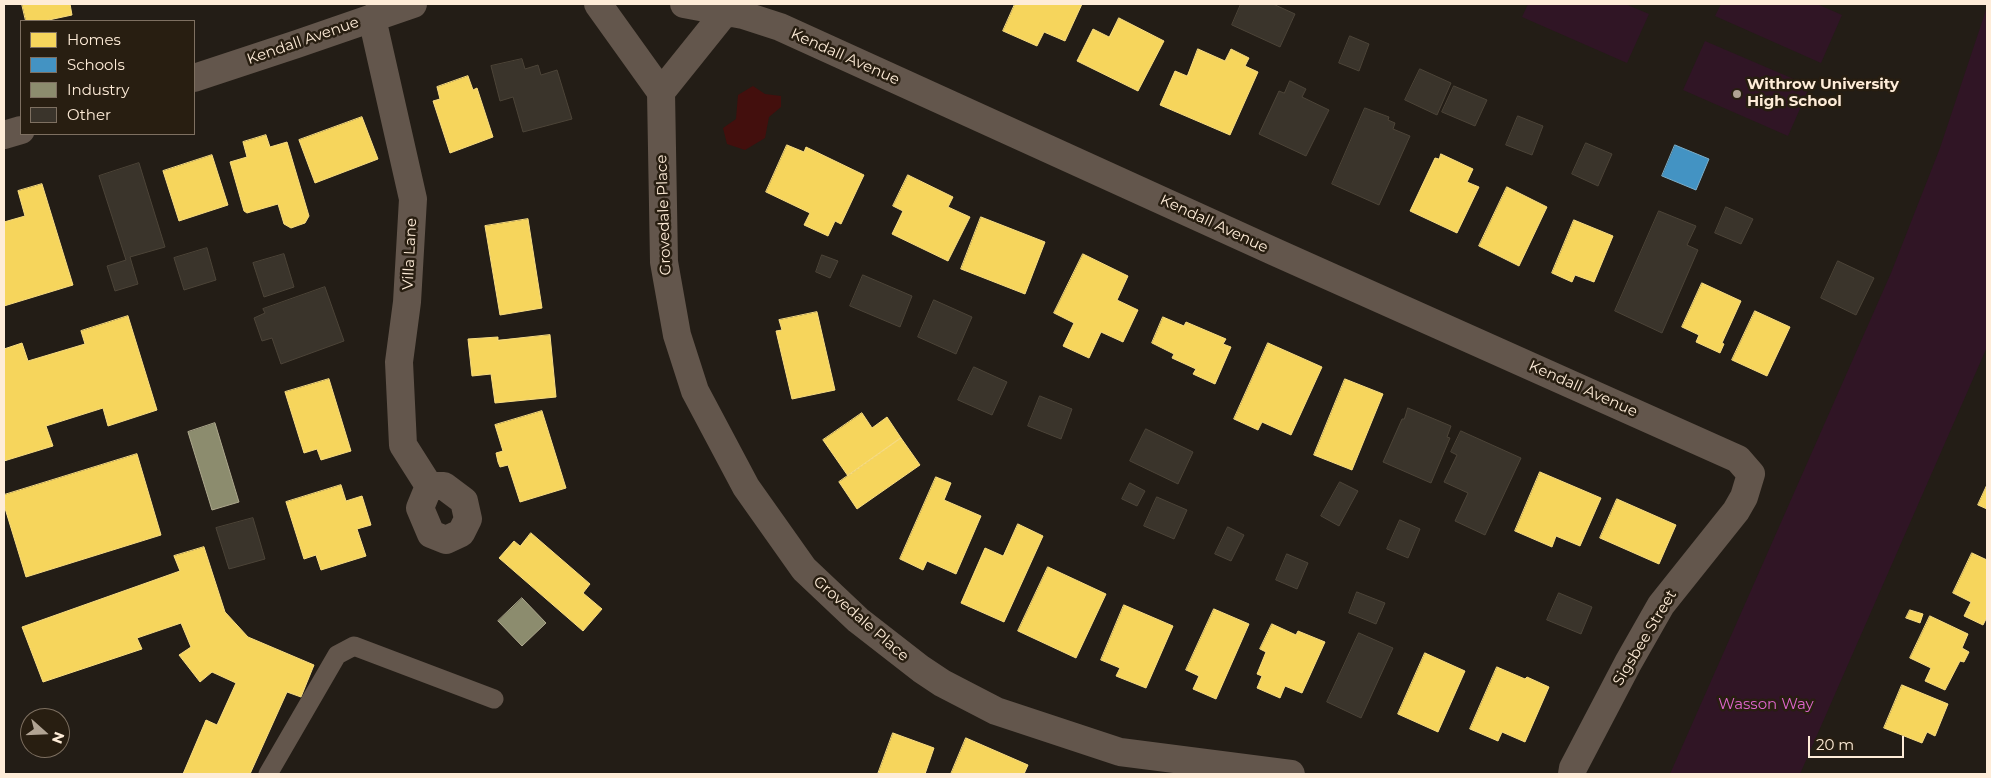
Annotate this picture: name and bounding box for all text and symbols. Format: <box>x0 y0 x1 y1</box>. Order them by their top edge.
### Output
street label: Kendall Avenue <box>245 13 361 69</box>
legend <box>20 20 195 135</box>
street label: Kendall Avenue <box>788 25 902 89</box>
text: Homes <box>67 30 121 49</box>
text: Schools <box>67 55 125 74</box>
place label: Withrow University High School <box>1747 76 1899 111</box>
text: Industry <box>67 80 129 99</box>
marker: Withrow University High School <box>1731 88 1743 100</box>
text: Other <box>67 105 111 124</box>
street label: Grovedale Place <box>653 154 675 276</box>
street label: Kendall Avenue <box>1157 191 1271 257</box>
street label: Villa Lane <box>399 218 421 290</box>
street label: Kendall Avenue <box>1526 357 1640 421</box>
street label: Grovedale Place <box>810 573 912 665</box>
street label: Sigsbee Street <box>1609 587 1681 689</box>
park label: Wasson Way <box>1718 696 1814 714</box>
north arrow <box>20 708 70 758</box>
scale bar <box>1811 726 1907 758</box>
text: N <box>48 729 69 746</box>
text: 20 m <box>1816 735 1854 754</box>

